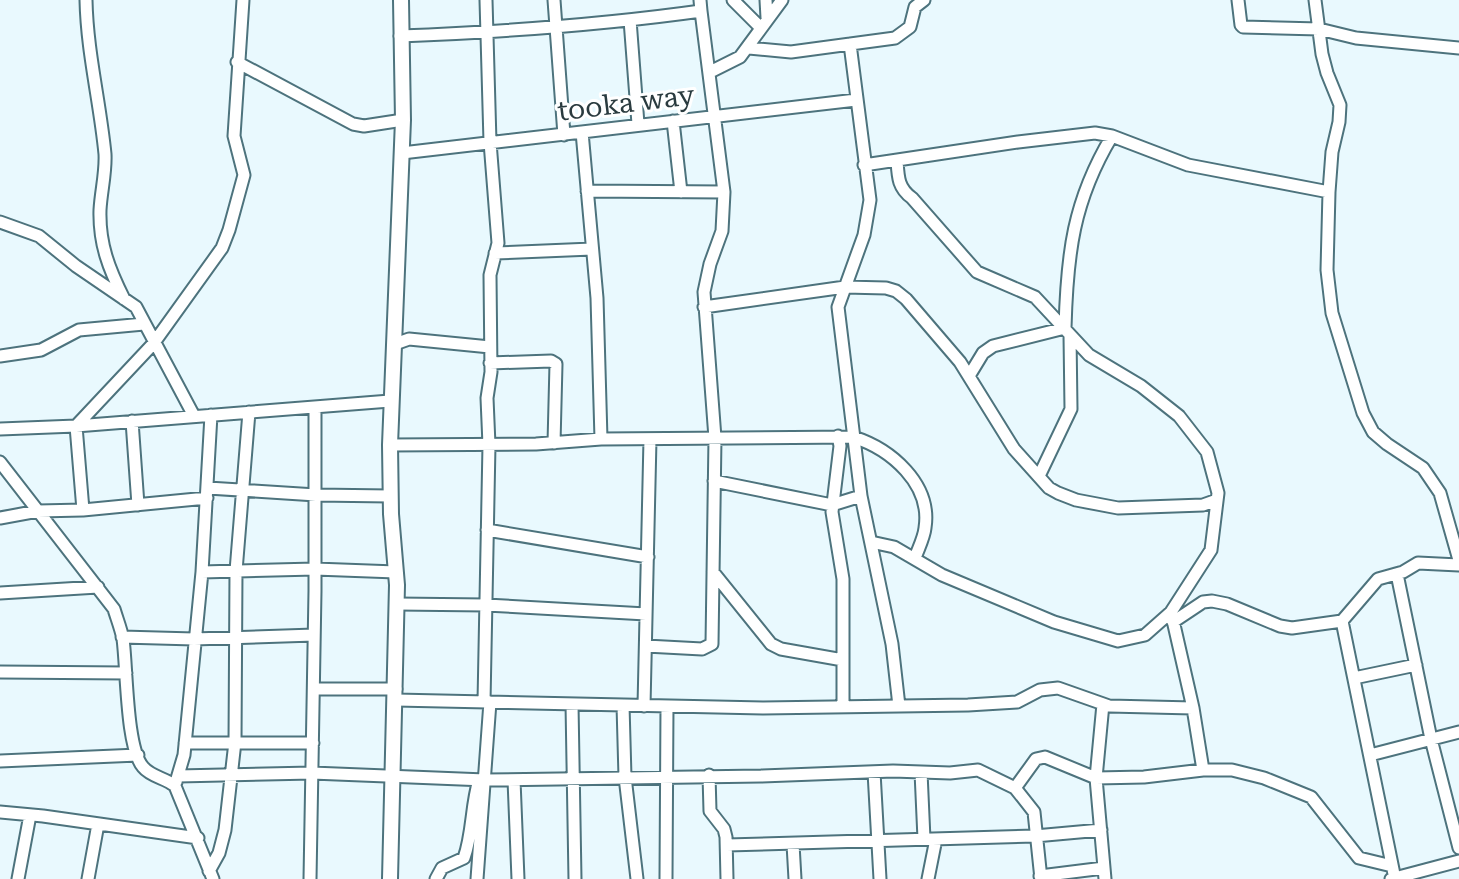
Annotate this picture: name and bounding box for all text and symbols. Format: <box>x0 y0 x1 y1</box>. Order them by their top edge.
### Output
street label: tooka way <box>556 78 697 128</box>

